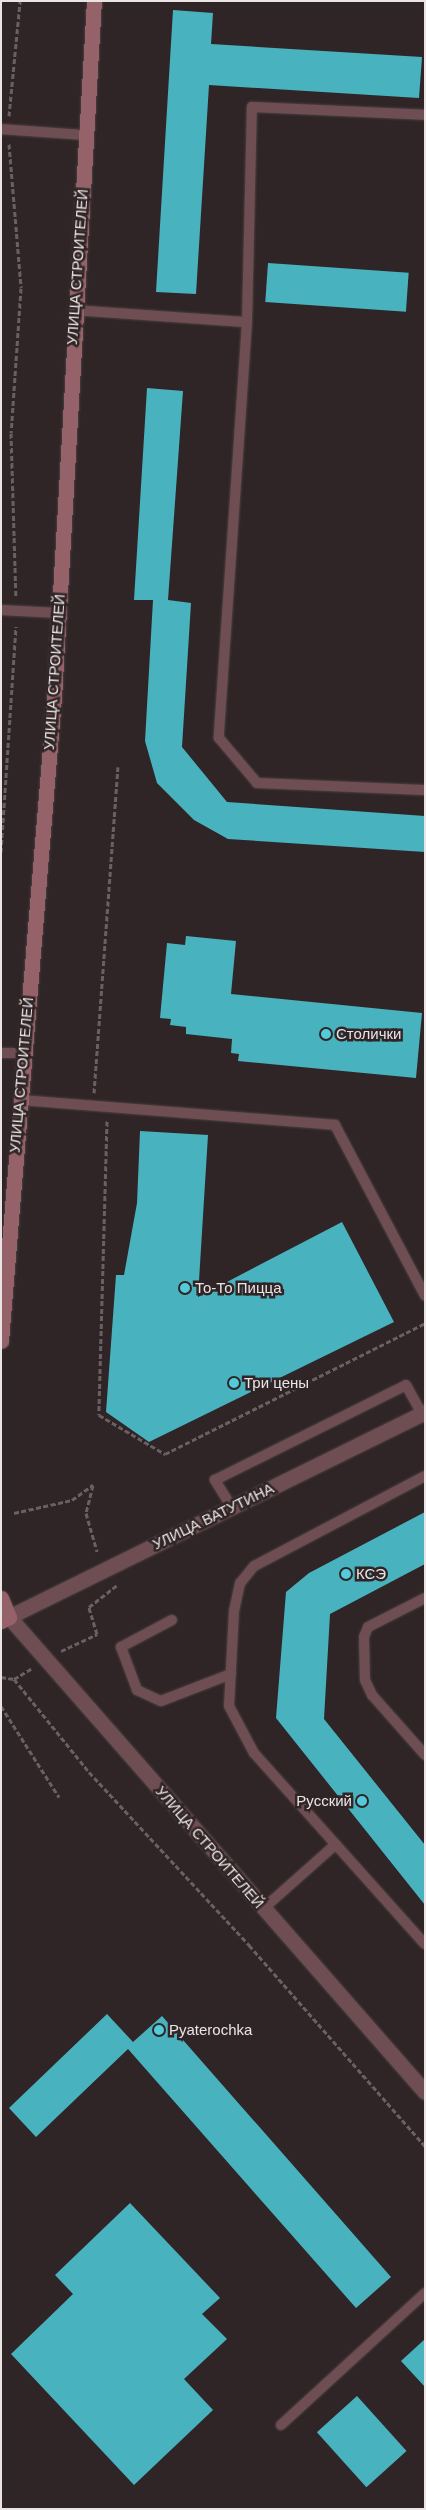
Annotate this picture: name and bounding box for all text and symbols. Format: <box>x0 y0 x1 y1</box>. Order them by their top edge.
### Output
street label: УЛИЦА СТРОИТЕЛЕЙ <box>63 188 91 346</box>
street label: УЛИЦА СТРОИТЕЛЕЙ <box>40 593 68 751</box>
street label: УЛИЦА СТРОИТЕЛЕЙ <box>5 996 37 1154</box>
place label: Столички <box>336 1025 401 1043</box>
marker: Столички <box>320 1028 332 1040</box>
place label: То-То Пицца <box>195 1279 282 1297</box>
marker: То-То Пицца <box>179 1282 191 1294</box>
place label: Три цены <box>244 1374 309 1392</box>
marker: Три цены <box>228 1377 240 1389</box>
street label: УЛИЦА ВАТУТИНА <box>149 1479 277 1553</box>
place label: КСЭ <box>356 1565 386 1583</box>
marker: КСЭ <box>340 1568 352 1580</box>
street label: УЛИЦА СТРОИТЕЛЕЙ <box>152 1782 268 1912</box>
place label: Русский <box>296 1792 352 1810</box>
marker: Русский <box>356 1795 368 1807</box>
place label: Pyaterochka <box>169 2021 252 2039</box>
marker: Pyaterochka <box>153 2024 165 2036</box>

